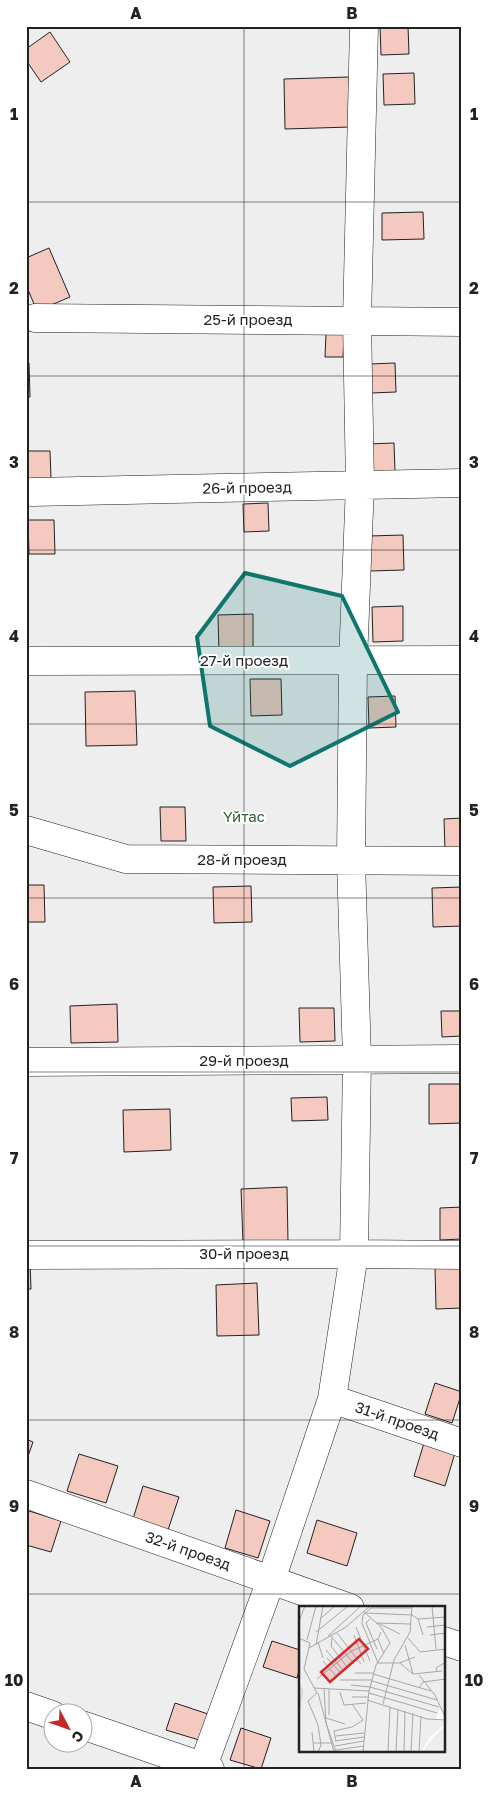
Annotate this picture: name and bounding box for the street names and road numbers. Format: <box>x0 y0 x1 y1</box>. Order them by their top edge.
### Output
street label: 25-й проезд <box>204 310 292 328</box>
street label: 26-й проезд <box>202 477 292 497</box>
street label: 27-й проезд <box>200 651 288 669</box>
street label: 28-й проезд <box>197 850 287 868</box>
street label: 29-й проезд <box>199 1051 289 1069</box>
street label: 30-й проезд <box>199 1244 289 1262</box>
street label: 31-й проезд <box>353 1397 442 1443</box>
street label: 32-й проезд <box>143 1527 233 1573</box>

